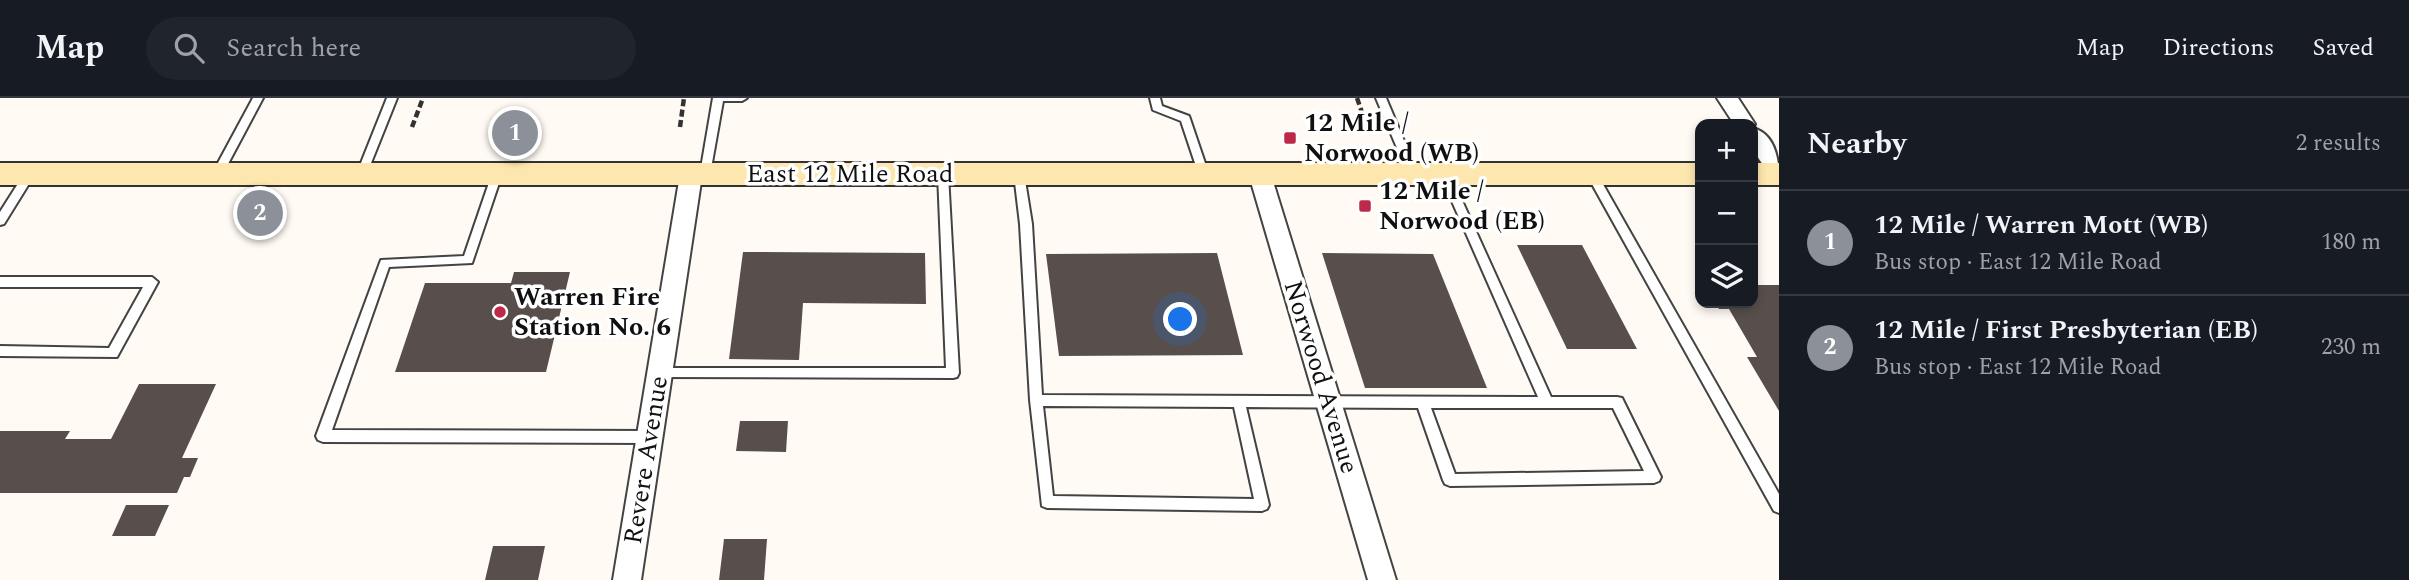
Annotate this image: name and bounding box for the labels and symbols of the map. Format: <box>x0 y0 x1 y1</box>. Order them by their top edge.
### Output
place label: 12 Mile / Norwood (WB) <box>1304 103 1479 173</box>
pin: 1 <box>492 107 538 159</box>
marker: 12 Mile / Norwood (WB) <box>1282 130 1298 146</box>
street label: East 12 Mile Road <box>746 154 954 194</box>
place label: 12 Mile / Norwood (EB) <box>1379 171 1545 241</box>
pin: 2 <box>237 187 283 239</box>
marker: 12 Mile / Norwood (EB) <box>1357 198 1373 214</box>
street label: Norwood Avenue <box>1273 276 1369 478</box>
place label: Warren Fire Station No. 6 <box>514 277 671 347</box>
your location <box>1163 302 1197 336</box>
marker: Warren Fire Station No. 6 <box>492 304 508 320</box>
street label: Revere Avenue <box>613 373 679 547</box>

